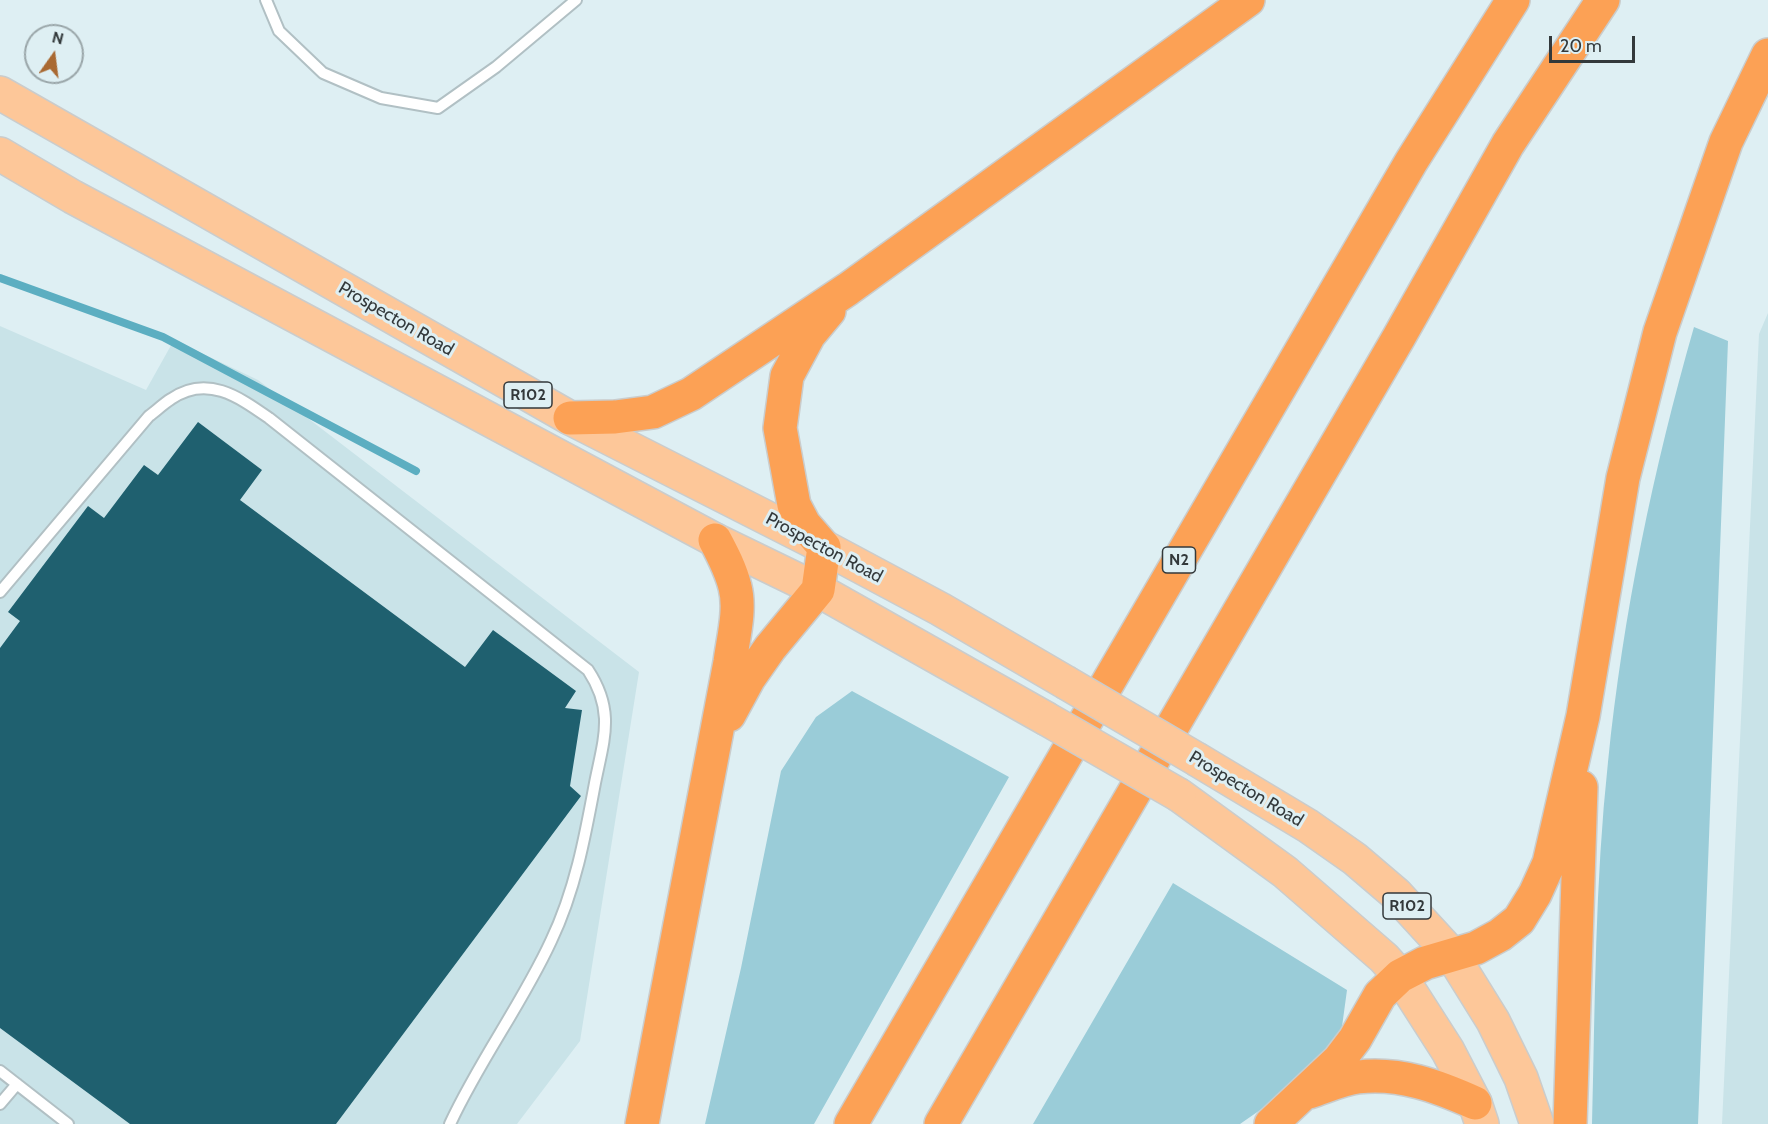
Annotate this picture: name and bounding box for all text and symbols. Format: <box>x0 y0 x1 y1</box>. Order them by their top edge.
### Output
north arrow <box>24 24 84 84</box>
scale bar <box>1552 24 1638 62</box>
text: N <box>50 27 66 49</box>
text: 20 m <box>1560 35 1602 57</box>
street label: Prospecton Road <box>335 277 457 361</box>
road number: R102 <box>504 382 552 408</box>
street label: Prospecton Road <box>762 508 886 588</box>
road number: N2 <box>1162 547 1196 573</box>
street label: Prospecton Road <box>1185 746 1307 832</box>
road number: R102 <box>1383 893 1431 919</box>

